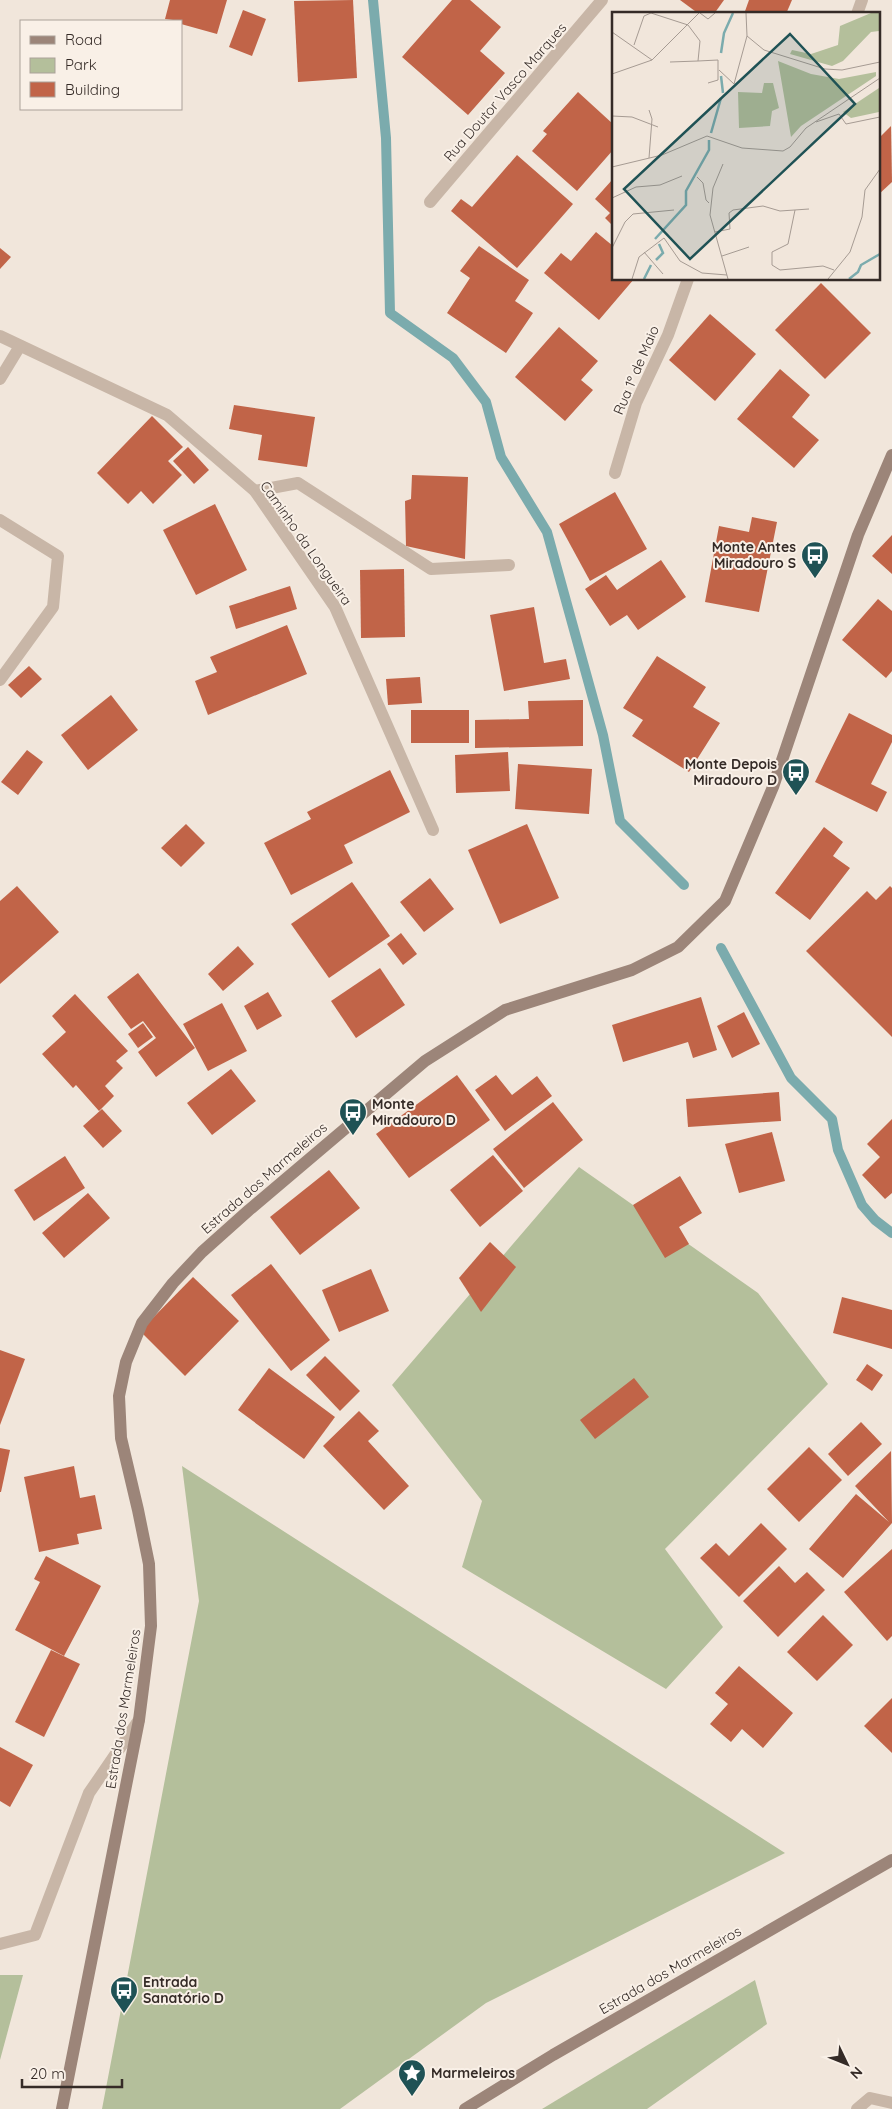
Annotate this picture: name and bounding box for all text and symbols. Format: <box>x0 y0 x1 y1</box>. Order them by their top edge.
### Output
inset map <box>612 12 880 280</box>
street label: Rua Doutor Vasco Marques <box>440 19 570 165</box>
legend <box>20 20 182 110</box>
text: Road <box>65 30 102 49</box>
text: Park <box>65 55 97 74</box>
text: Building <box>65 80 120 99</box>
street label: Rua 1º de Maio <box>609 323 663 417</box>
street label: Caminho da Longueira <box>256 477 356 609</box>
place label: Monte Antes Miradouro S <box>712 538 796 572</box>
bus stop icon: Monte Antes Miradouro S <box>800 540 830 579</box>
place label: Monte Depois Miradouro D <box>685 755 777 789</box>
bus stop icon: Monte Depois Miradouro D <box>781 757 811 796</box>
place label: Monte Miradouro D <box>372 1095 456 1129</box>
bus stop icon: Monte Miradouro D <box>338 1097 368 1136</box>
street label: Estrada dos Marmeleiros <box>197 1118 331 1238</box>
street label: Estrada dos Marmeleiros <box>101 1628 145 1790</box>
street label: Estrada dos Marmeleiros <box>596 1922 744 2018</box>
place label: Entrada Sanatório D <box>143 1973 224 2007</box>
bus stop icon: Entrada Sanatório D <box>109 1975 139 2014</box>
north arrow <box>822 2039 872 2089</box>
scale bar <box>22 2056 122 2088</box>
place icon: Marmeleiros <box>397 2058 427 2097</box>
text: N <box>846 2063 867 2083</box>
text: 20 m <box>30 2064 65 2083</box>
place label: Marmeleiros <box>431 2064 515 2082</box>

